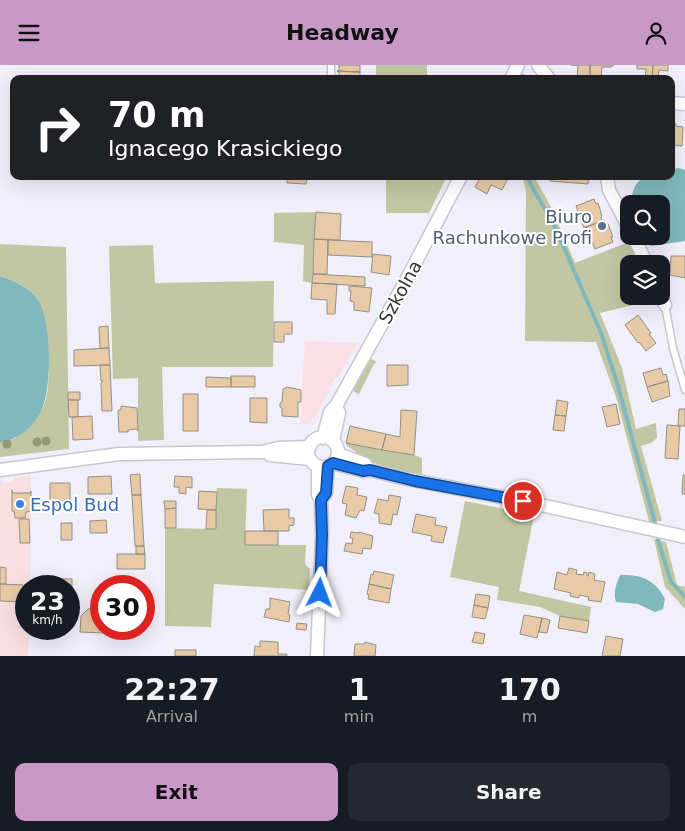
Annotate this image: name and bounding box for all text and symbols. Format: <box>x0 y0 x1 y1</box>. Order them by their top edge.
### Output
icon: menu <box>15 19 43 47</box>
icon: person <box>642 19 670 47</box>
text: Headway <box>286 20 399 45</box>
icon: right <box>25 95 90 160</box>
text: 70 m <box>108 95 205 135</box>
text: Ignacego Krasickiego <box>108 136 342 161</box>
map controls <box>620 195 670 305</box>
button: search <box>620 195 670 245</box>
place label: Biuro Rachunkowe Profi <box>433 206 592 248</box>
marker: Biuro Rachunkowe Profi <box>596 220 608 232</box>
button: layers <box>620 255 670 305</box>
street label: Szkolna <box>374 257 426 327</box>
pin <box>502 480 544 522</box>
icon: arrive <box>509 487 537 515</box>
place label: Espol Bud <box>30 494 119 515</box>
marker: Espol Bud <box>14 498 26 510</box>
position arrow <box>293 566 345 618</box>
speed limit sign: 30 <box>90 575 155 640</box>
text: 23 <box>30 587 65 616</box>
text: km/h <box>32 613 63 627</box>
text: 22:27 <box>124 672 220 707</box>
text: 1 <box>348 672 369 707</box>
text: 170 <box>498 672 561 707</box>
text: Arrival <box>146 707 198 726</box>
text: min <box>344 707 374 726</box>
text: m <box>522 707 537 726</box>
button: Exit <box>15 763 338 821</box>
button: Share <box>348 763 670 821</box>

